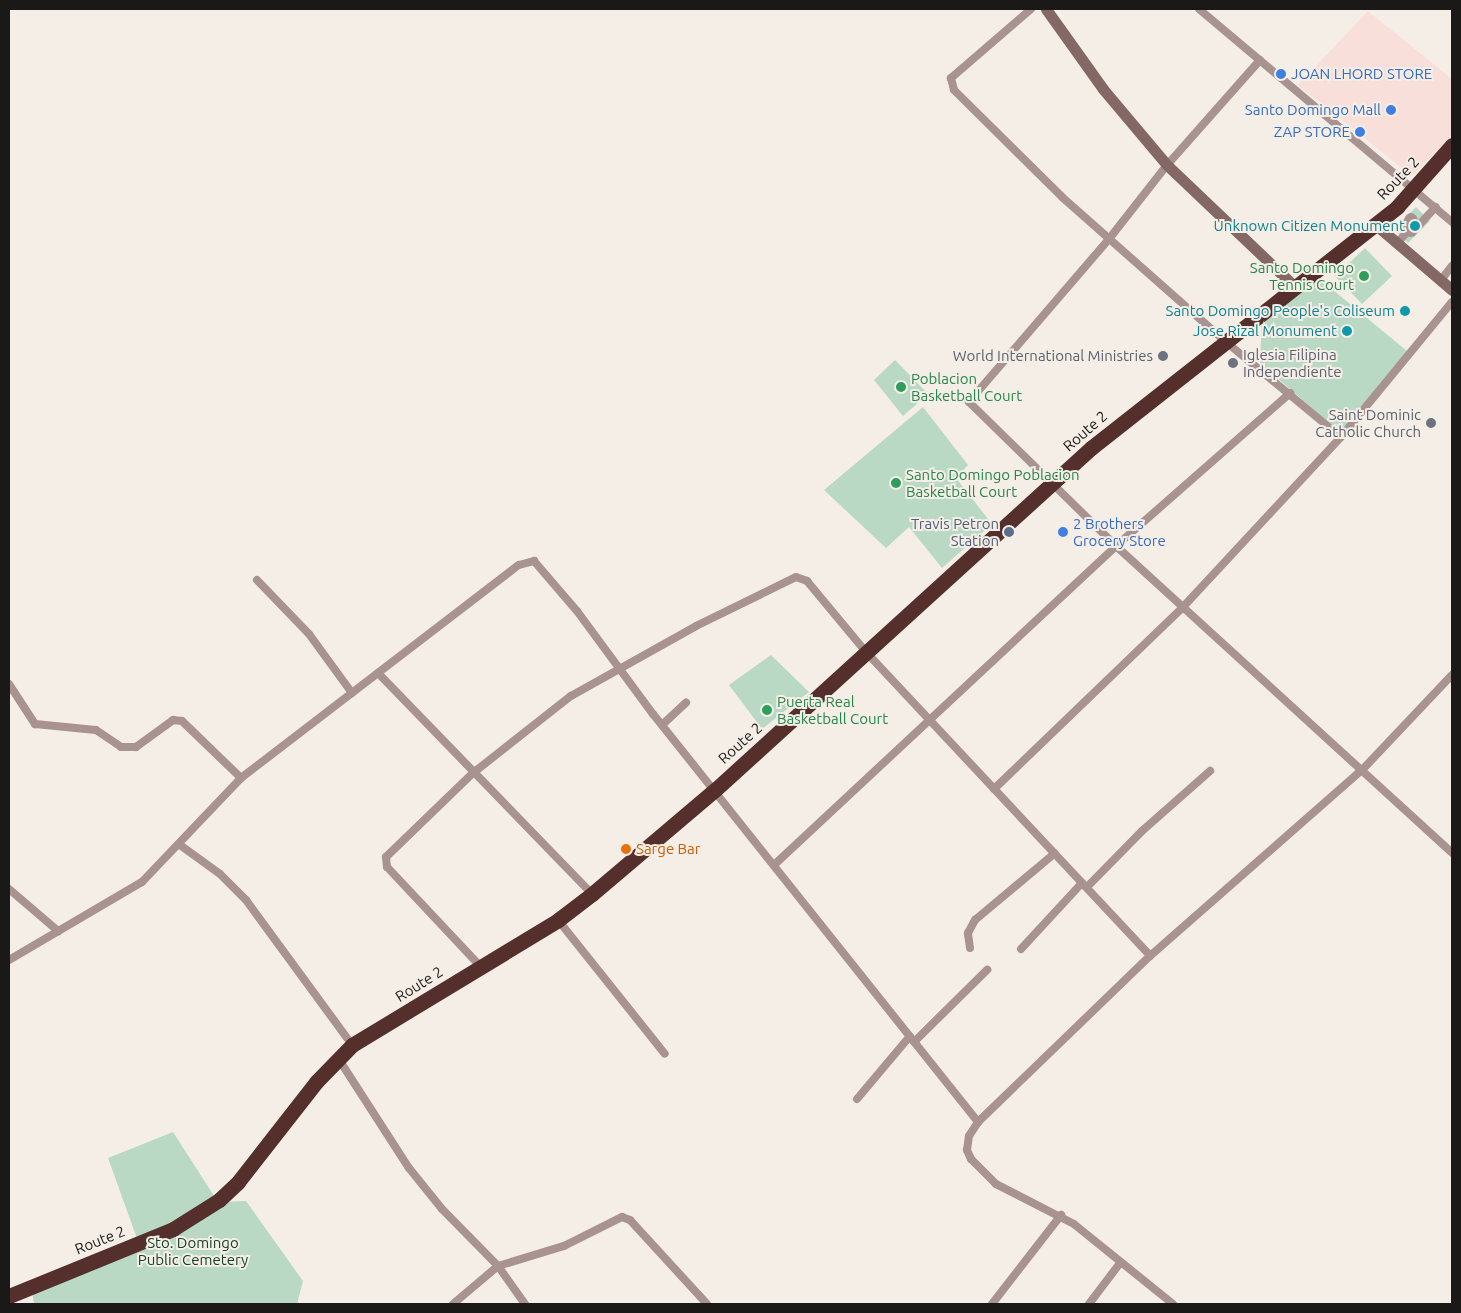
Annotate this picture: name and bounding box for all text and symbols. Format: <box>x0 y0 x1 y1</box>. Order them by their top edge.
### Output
place label: JOAN LHORD STORE <box>1291 65 1432 83</box>
marker: JOAN LHORD STORE <box>1275 68 1287 80</box>
place label: Santo Domingo Mall <box>1245 101 1381 119</box>
marker: Santo Domingo Mall <box>1385 104 1397 116</box>
place label: ZAP STORE <box>1274 123 1350 141</box>
marker: ZAP STORE <box>1354 126 1366 138</box>
street label: Route 2 <box>1373 153 1423 203</box>
place label: Unknown Citizen Monument <box>1214 217 1405 235</box>
marker: Unknown Citizen Monument <box>1409 220 1421 232</box>
place label: Santo Domingo Tennis Court <box>1250 258 1354 293</box>
marker: Santo Domingo Tennis Court <box>1358 270 1370 282</box>
place label: Santo Domingo People's Coliseum <box>1166 302 1395 320</box>
marker: Santo Domingo People's Coliseum <box>1399 305 1411 317</box>
place label: Jose Rizal Monument <box>1193 322 1337 340</box>
marker: Jose Rizal Monument <box>1341 325 1353 337</box>
place label: Iglesia Filipina Independiente <box>1243 345 1341 380</box>
place label: World International Ministries <box>953 347 1153 365</box>
marker: World International Ministries <box>1157 350 1169 362</box>
marker: Iglesia Filipina Independiente <box>1227 357 1239 369</box>
place label: Poblacion Basketball Court <box>911 369 1022 404</box>
marker: Poblacion Basketball Court <box>895 381 907 393</box>
place label: Saint Dominic Catholic Church <box>1315 405 1421 440</box>
street label: Route 2 <box>1059 407 1111 455</box>
marker: Saint Dominic Catholic Church <box>1425 417 1437 429</box>
place label: Santo Domingo Poblacion Basketball Court <box>906 465 1080 500</box>
marker: Santo Domingo Poblacion Basketball Court <box>890 477 902 489</box>
place label: Travis Petron Station <box>911 514 999 549</box>
place label: 2 Brothers Grocery Store <box>1073 514 1166 549</box>
marker: Travis Petron Station <box>1003 526 1015 538</box>
marker: 2 Brothers Grocery Store <box>1057 526 1069 538</box>
place label: Puerta Real Basketball Court <box>777 692 888 727</box>
marker: Puerta Real Basketball Court <box>761 704 773 716</box>
street label: Route 2 <box>714 719 766 767</box>
place label: Sarge Bar <box>636 840 701 858</box>
marker: Sarge Bar <box>620 843 632 855</box>
street label: Route 2 <box>392 962 446 1006</box>
street label: Route 2 <box>72 1222 128 1258</box>
park label: Sto. Domingo Public Cemetery <box>138 1233 248 1268</box>

